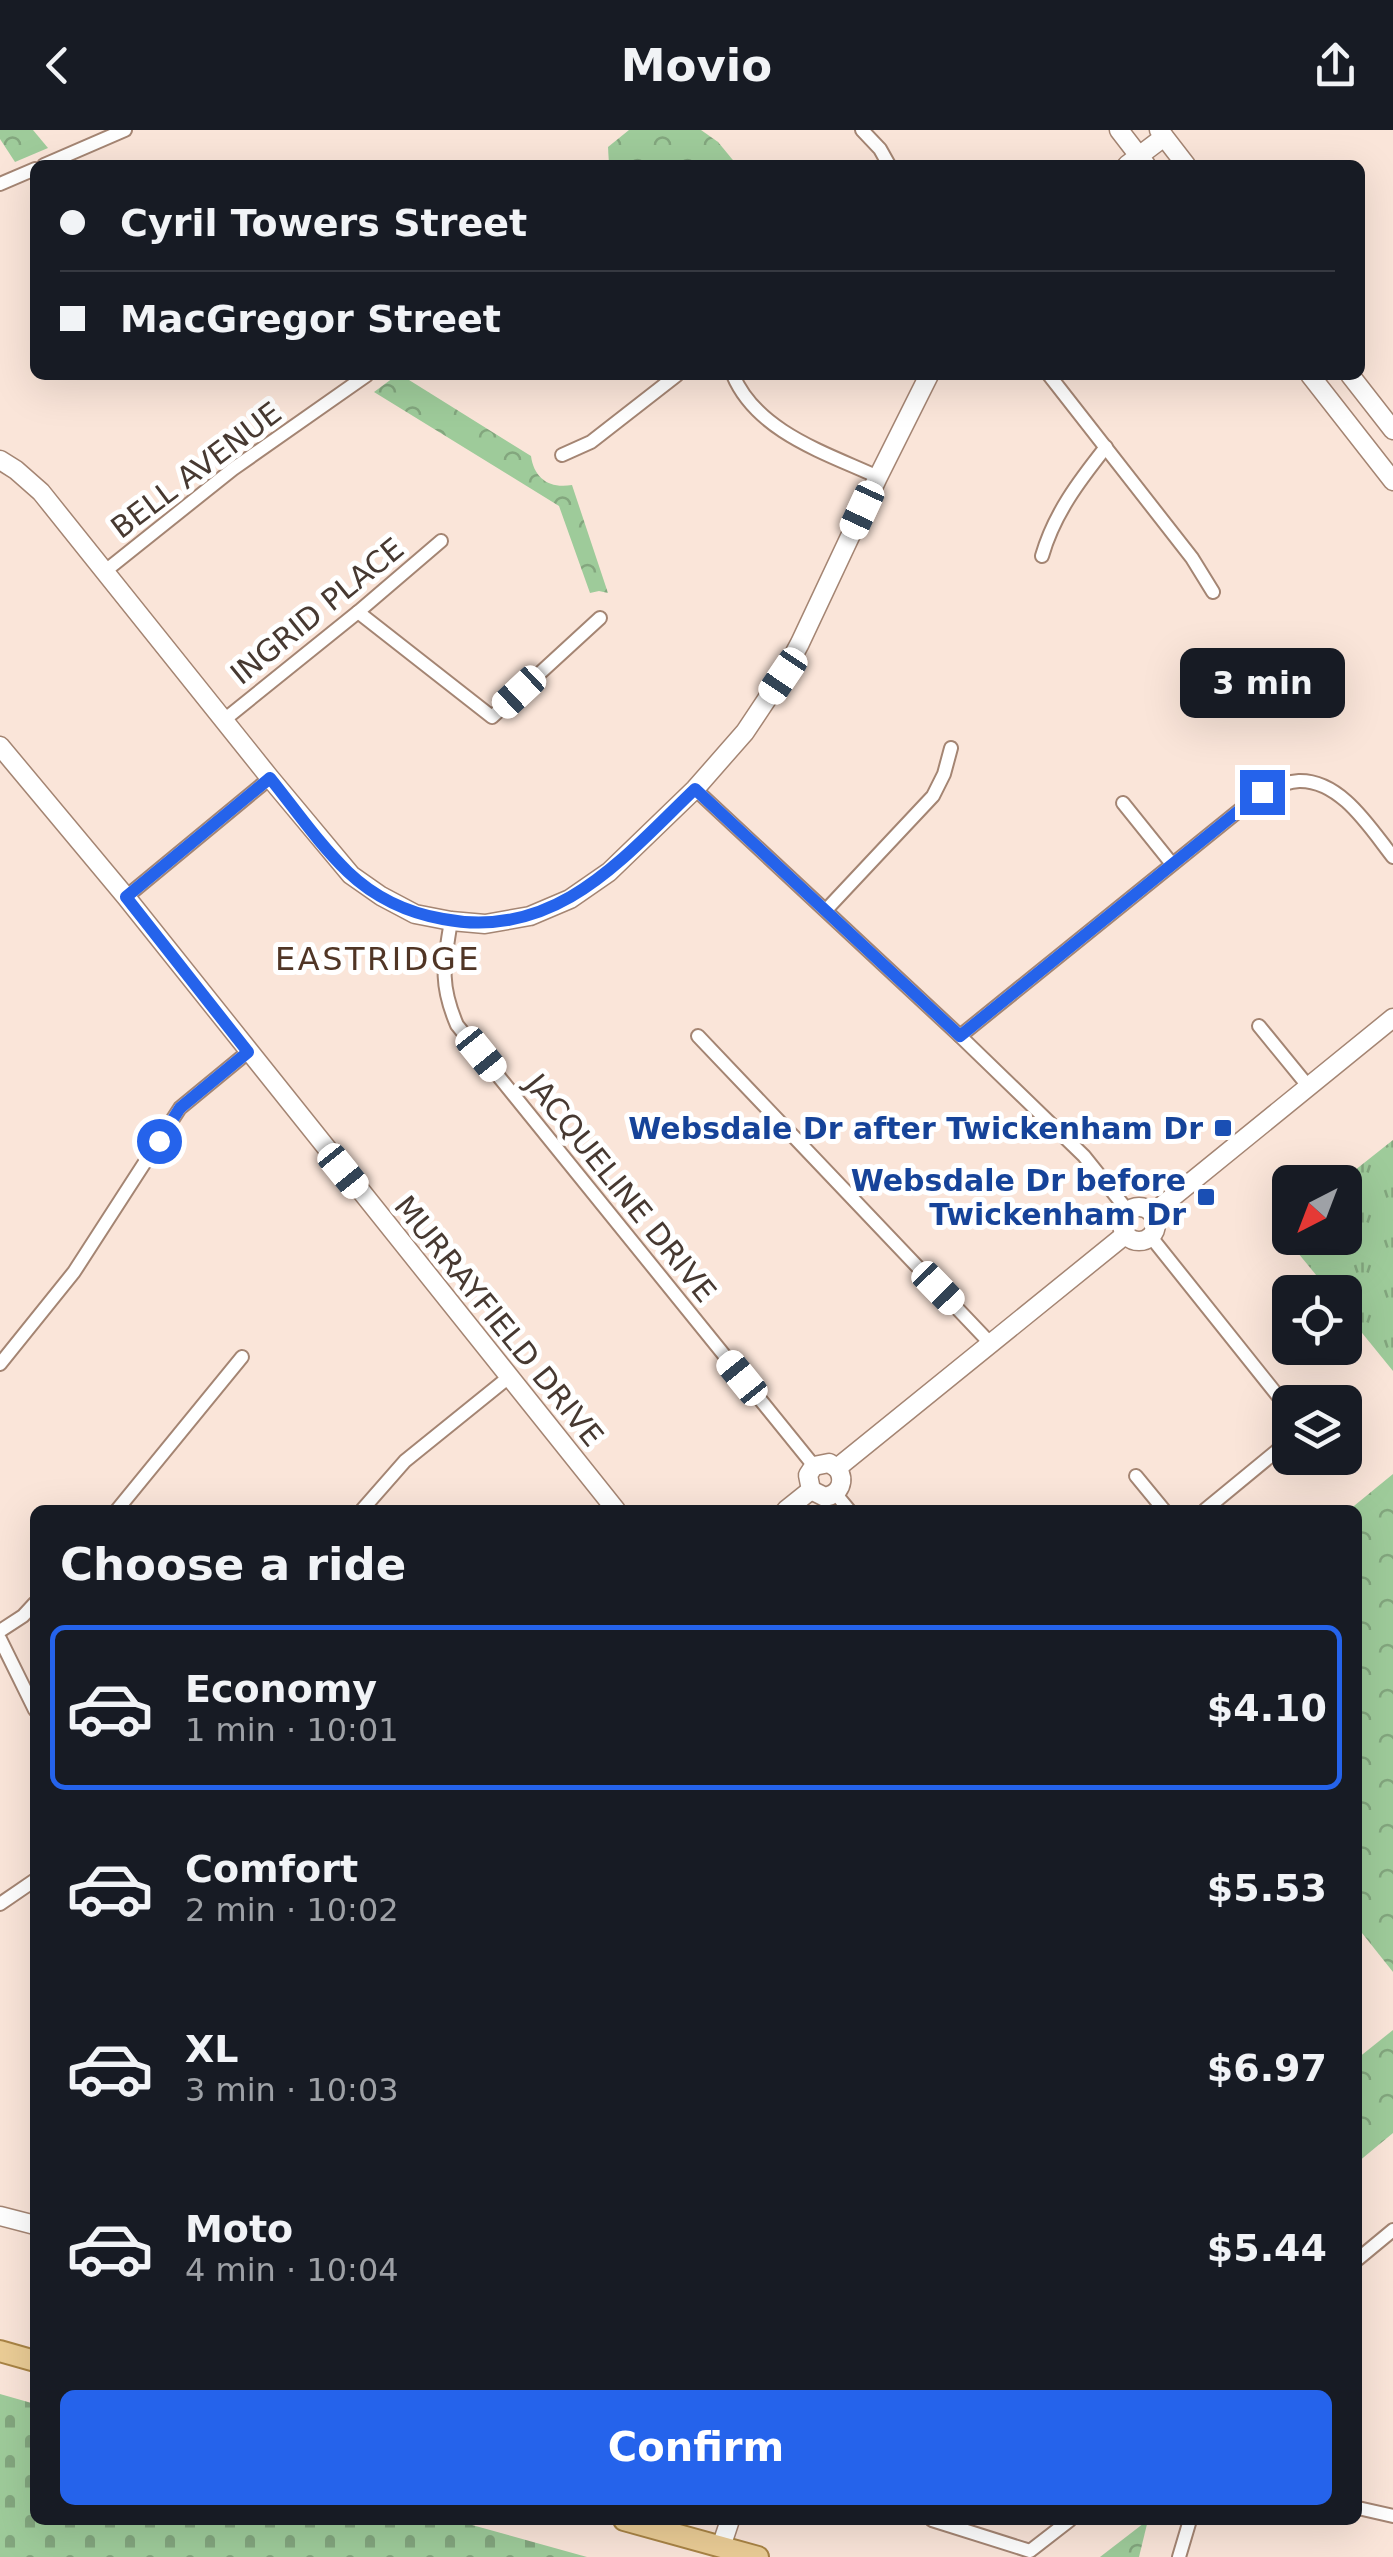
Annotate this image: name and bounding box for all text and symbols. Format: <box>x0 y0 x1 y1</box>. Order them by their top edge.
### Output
icon: back <box>30 38 85 93</box>
icon: share <box>1308 38 1363 93</box>
text: Movio <box>621 39 772 92</box>
text: Cyril Towers Street <box>120 201 527 245</box>
text: MacGregor Street <box>120 297 501 341</box>
street label: BELL AVENUE <box>104 395 288 545</box>
car <box>836 476 888 544</box>
street label: INGRID PLACE <box>224 531 410 691</box>
car <box>754 643 812 709</box>
callout: 3 min <box>1180 647 1344 717</box>
car <box>487 661 551 723</box>
text: 3 min <box>1212 664 1313 702</box>
route end <box>1240 770 1285 815</box>
district label: EASTRIDGE <box>275 940 481 978</box>
car <box>450 1021 512 1087</box>
street label: JACQUELINE DRIVE <box>517 1066 724 1309</box>
place label: Websdale Dr after Twickenham Dr <box>628 1111 1203 1146</box>
marker: Websdale Dr after Twickenham Dr <box>1212 1117 1234 1139</box>
route start <box>137 1119 182 1164</box>
car <box>312 1138 374 1204</box>
place label: Websdale Dr before Twickenham Dr <box>851 1163 1186 1232</box>
north arrow <box>1272 1165 1362 1255</box>
map controls <box>1272 1165 1362 1475</box>
marker: Websdale Dr before Twickenham Dr <box>1195 1186 1217 1208</box>
street label: MURRAYFIELD DRIVE <box>387 1189 611 1453</box>
car <box>906 1256 970 1320</box>
button: locate <box>1272 1275 1362 1365</box>
car <box>711 1345 773 1411</box>
button: layers <box>1272 1385 1362 1475</box>
text: Choose a ride <box>60 1538 406 1591</box>
icon: car <box>65 1663 155 1753</box>
text: Economy <box>185 1667 377 1711</box>
text: $4.10 <box>1207 1686 1327 1730</box>
text: 1 min · 10:01 <box>185 1711 399 1749</box>
icon: car <box>65 1843 155 1933</box>
text: Comfort <box>185 1847 358 1891</box>
text: $5.53 <box>1207 1866 1327 1910</box>
text: 2 min · 10:02 <box>185 1891 399 1929</box>
icon: car <box>65 2023 155 2113</box>
text: XL <box>185 2027 239 2071</box>
text: $6.97 <box>1207 2046 1327 2090</box>
text: 3 min · 10:03 <box>185 2071 399 2109</box>
icon: car <box>65 2203 155 2293</box>
text: Moto <box>185 2207 293 2251</box>
text: $5.44 <box>1207 2226 1327 2270</box>
text: 4 min · 10:04 <box>185 2251 399 2289</box>
button: Confirm <box>60 2390 1332 2505</box>

